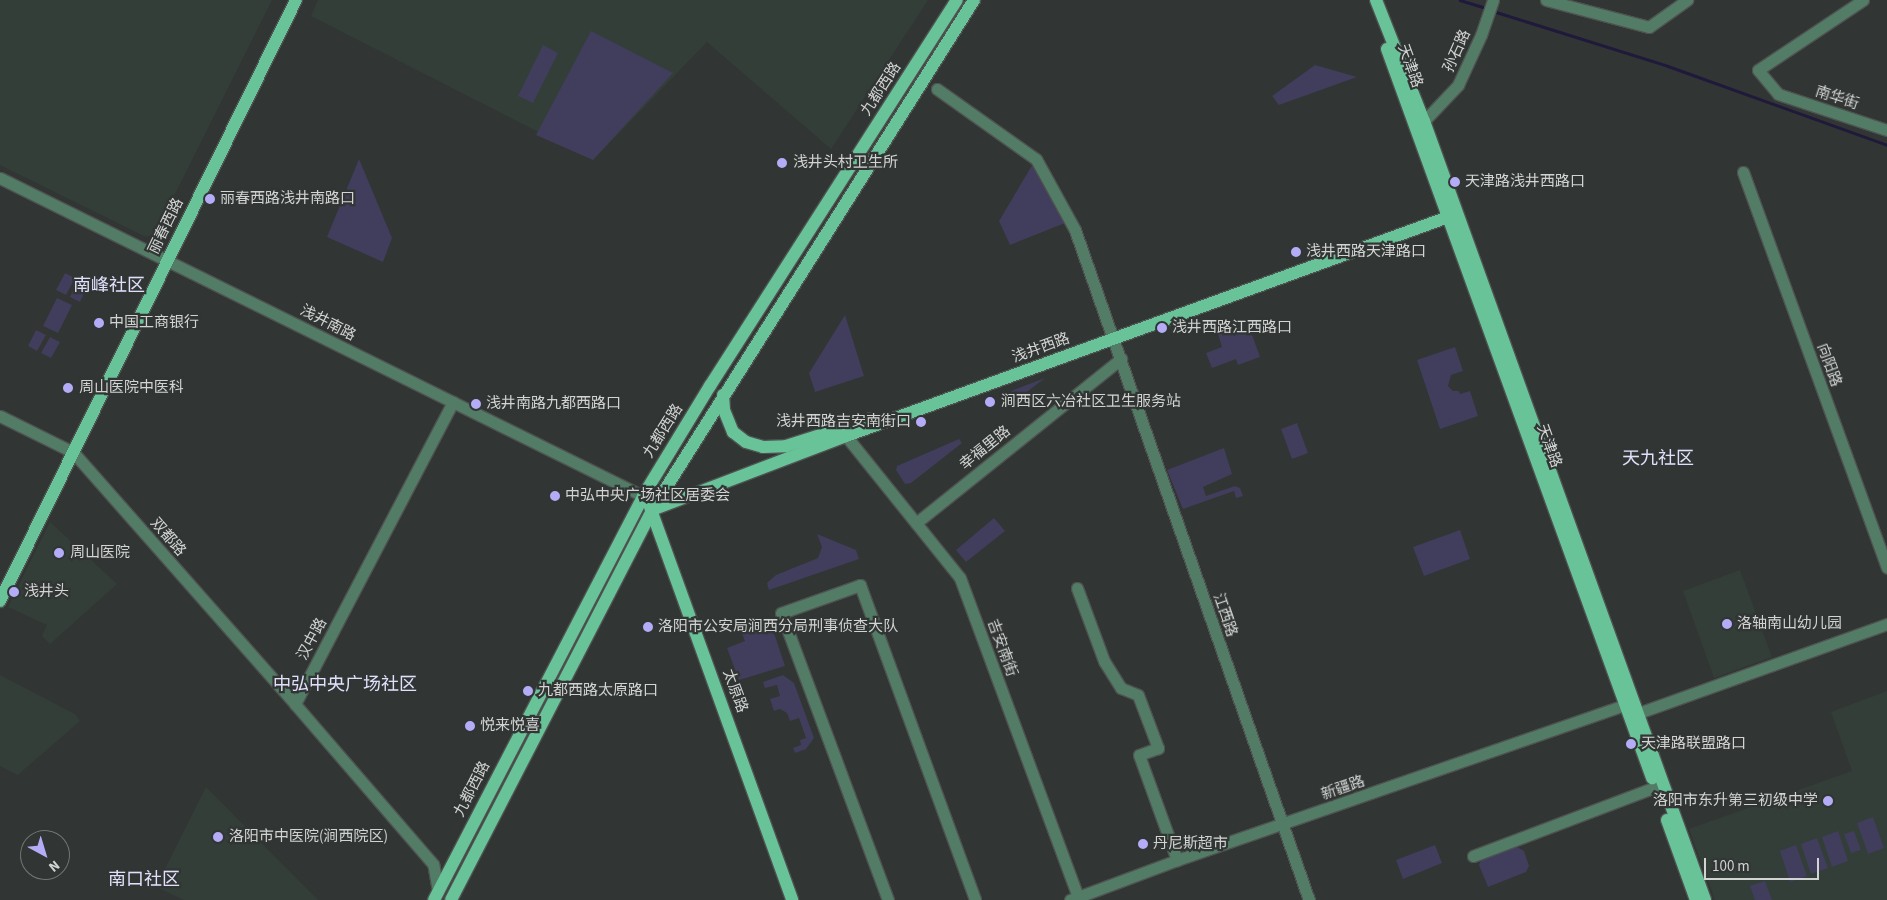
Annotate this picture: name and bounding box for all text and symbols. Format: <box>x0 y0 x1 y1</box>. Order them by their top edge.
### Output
street label: 孙石路 <box>1440 27 1474 75</box>
street label: 天津路 <box>1394 42 1426 90</box>
street label: 九都西路 <box>857 59 905 119</box>
street label: 南华街 <box>1813 82 1861 114</box>
place label: 浅井头村卫生所 <box>793 154 898 172</box>
marker: 浅井头村卫生所 <box>775 156 789 170</box>
place label: 天津路浅井西路口 <box>1465 173 1585 191</box>
marker: 天津路浅井西路口 <box>1449 176 1461 188</box>
place label: 丽春西路浅井南路口 <box>220 190 355 208</box>
marker: 丽春西路浅井南路口 <box>204 193 216 205</box>
street label: 丽春西路 <box>145 195 187 257</box>
place label: 浅井西路天津路口 <box>1306 243 1426 261</box>
marker: 浅井西路天津路口 <box>1290 246 1302 258</box>
district label: 南峰社区 <box>73 275 145 297</box>
street label: 浅井南路 <box>297 301 359 345</box>
place label: 中国工商银行 <box>109 314 199 332</box>
marker: 中国工商银行 <box>93 317 105 329</box>
place label: 浅井西路江西路口 <box>1172 319 1292 337</box>
marker: 浅井西路江西路口 <box>1156 322 1168 334</box>
street label: 浅井西路 <box>1010 329 1072 367</box>
street label: 向阳路 <box>1813 341 1845 389</box>
place label: 周山医院中医科 <box>79 379 184 397</box>
marker: 周山医院中医科 <box>61 381 75 395</box>
place label: 涧西区六冶社区卫生服务站 <box>1001 393 1181 411</box>
place label: 浅井南路九都西路口 <box>486 395 621 413</box>
marker: 涧西区六冶社区卫生服务站 <box>983 395 997 409</box>
marker: 浅井南路九都西路口 <box>470 398 482 410</box>
street label: 九都西路 <box>639 401 687 461</box>
place label: 浅井西路吉安南街口 <box>776 413 911 431</box>
marker: 浅井西路吉安南街口 <box>915 416 927 428</box>
street label: 幸福里路 <box>956 422 1014 474</box>
street label: 天津路 <box>1533 422 1565 470</box>
district label: 天九社区 <box>1622 448 1694 470</box>
place label: 中弘中央广场社区居委会 <box>565 487 730 505</box>
marker: 中弘中央广场社区居委会 <box>549 490 561 502</box>
street label: 双都路 <box>146 514 190 560</box>
place label: 周山医院 <box>70 544 130 562</box>
marker: 周山医院 <box>52 546 66 560</box>
place label: 浅井头 <box>24 583 69 601</box>
marker: 浅井头 <box>8 586 20 598</box>
street label: 江西路 <box>1209 591 1241 639</box>
street label: 汉中路 <box>293 615 331 663</box>
place label: 洛轴南山幼儿园 <box>1737 615 1842 633</box>
street label: 吉安南街 <box>983 617 1021 679</box>
place label: 洛阳市公安局涧西分局刑事侦查大队 <box>658 618 898 636</box>
marker: 洛轴南山幼儿园 <box>1721 618 1733 630</box>
marker: 洛阳市公安局涧西分局刑事侦查大队 <box>642 621 654 633</box>
street label: 太原路 <box>719 667 751 715</box>
district label: 中弘中央广场社区 <box>273 674 417 696</box>
place label: 九都西路太原路口 <box>538 682 658 700</box>
marker: 九都西路太原路口 <box>522 685 534 697</box>
place label: 悦来悦喜 <box>480 717 540 735</box>
marker: 悦来悦喜 <box>464 720 476 732</box>
place label: 天津路联盟路口 <box>1641 735 1746 753</box>
marker: 天津路联盟路口 <box>1625 738 1637 750</box>
street label: 九都西路 <box>450 758 494 820</box>
street label: 新疆路 <box>1319 772 1367 804</box>
place label: 洛阳市东升第三初级中学 <box>1653 792 1818 810</box>
marker: 洛阳市东升第三初级中学 <box>1822 795 1834 807</box>
place label: 洛阳市中医院(涧西院区) <box>229 828 388 846</box>
north arrow <box>20 830 70 880</box>
marker: 洛阳市中医院(涧西院区) <box>211 830 225 844</box>
place label: 丹尼斯超市 <box>1153 835 1228 853</box>
marker: 丹尼斯超市 <box>1137 838 1149 850</box>
scale bar <box>1707 848 1822 880</box>
text: N <box>44 855 64 877</box>
text: 100 m <box>1712 856 1750 877</box>
district label: 南口社区 <box>108 869 180 891</box>

